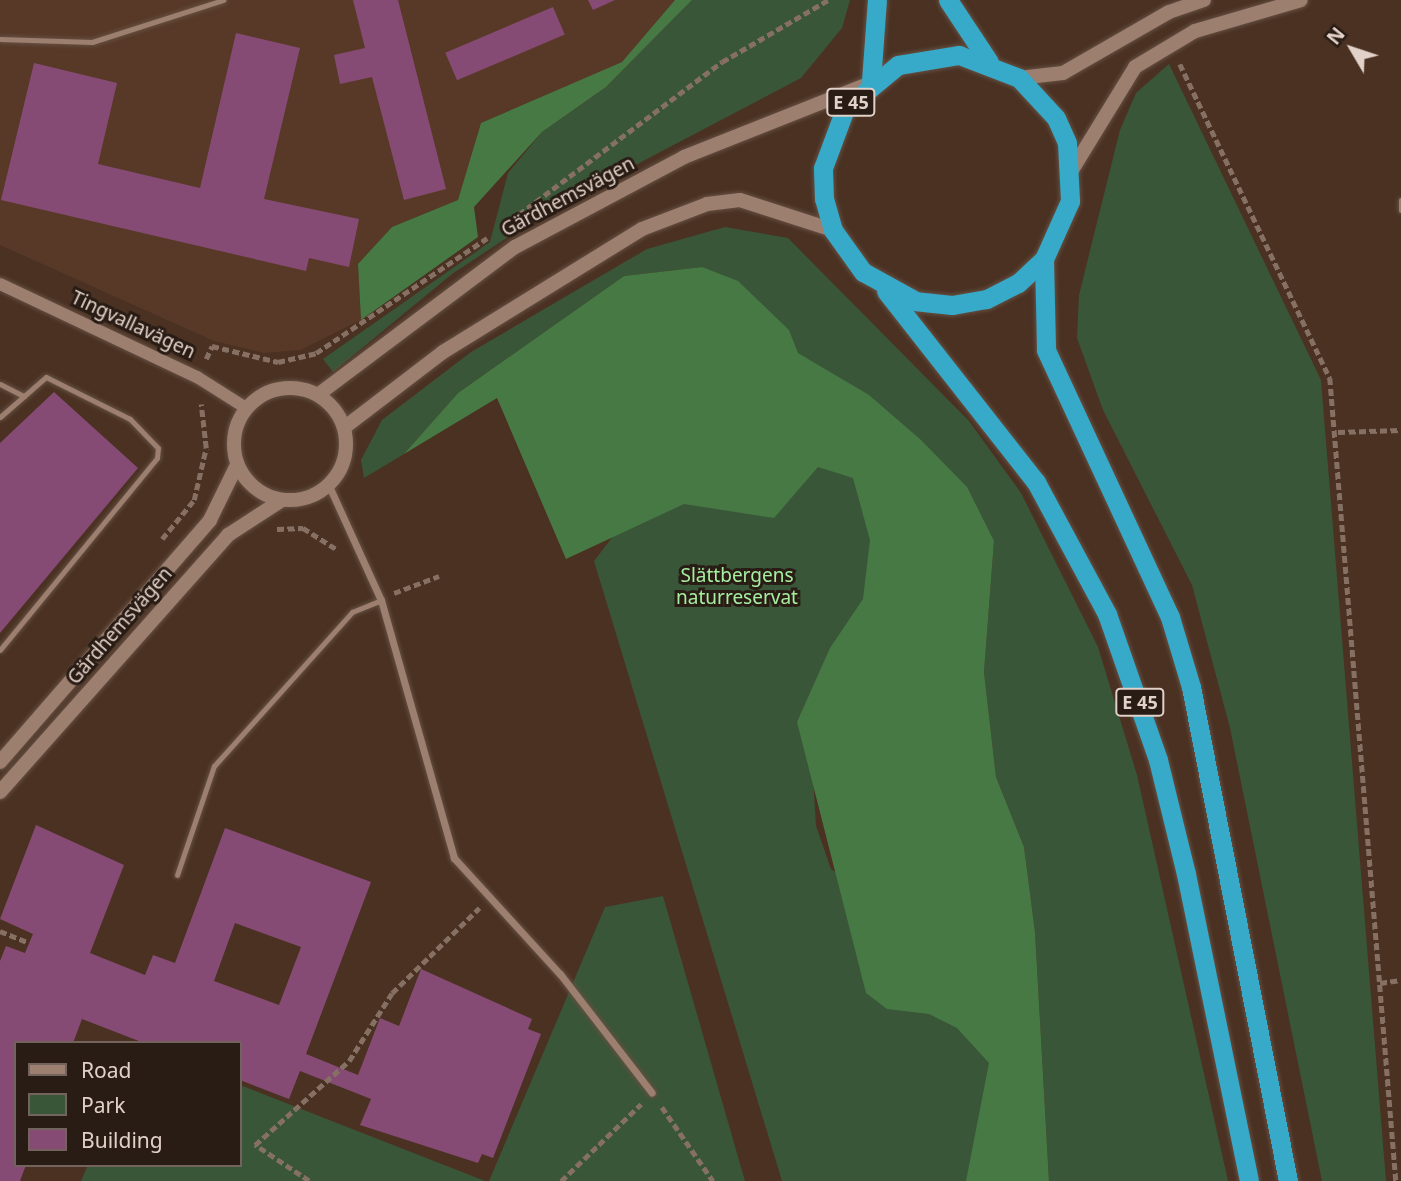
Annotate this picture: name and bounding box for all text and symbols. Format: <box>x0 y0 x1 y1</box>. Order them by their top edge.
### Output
north arrow <box>1317 14 1387 84</box>
text: N <box>1321 22 1351 50</box>
road number: E 45 <box>825 88 877 116</box>
street label: Gärdhemsvägen <box>498 152 638 242</box>
street label: Tingvallavägen <box>67 286 199 364</box>
street label: Gärdhemsvägen <box>63 563 177 689</box>
park label: Slättbergens naturreservat <box>676 565 798 609</box>
road number: E 45 <box>1114 688 1166 716</box>
legend <box>14 1041 242 1167</box>
text: Road <box>81 1056 131 1084</box>
text: Park <box>81 1091 125 1119</box>
text: Building <box>81 1126 163 1154</box>

